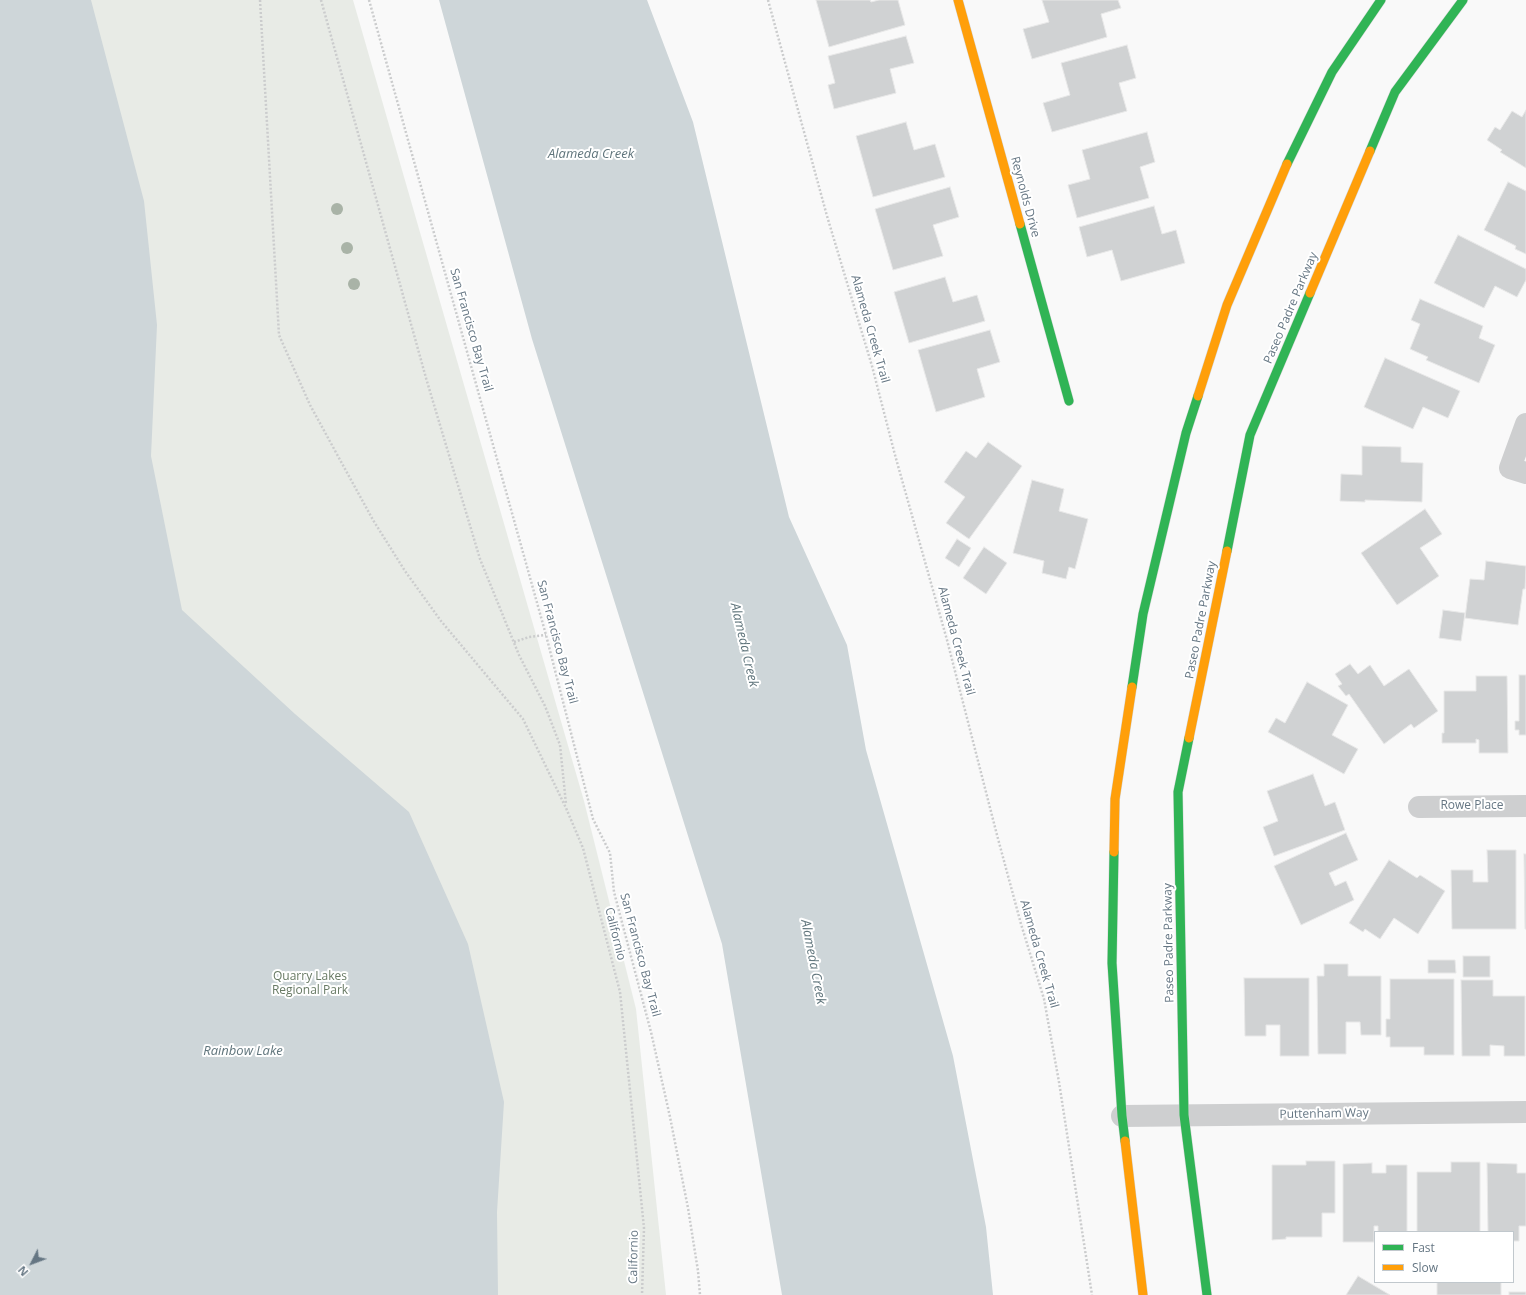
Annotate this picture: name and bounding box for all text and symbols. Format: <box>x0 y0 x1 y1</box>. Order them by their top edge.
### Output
water label: Alameda Creek <box>548 146 634 162</box>
street label: Reynolds Drive <box>1007 155 1043 239</box>
street label: Paseo Padre Parkway <box>1261 250 1321 366</box>
street label: San Francisco Bay Trail <box>447 267 495 393</box>
street label: Alameda Creek Trail <box>848 273 892 385</box>
street label: Paseo Padre Parkway <box>1183 560 1219 680</box>
street label: San Francisco Bay Trail <box>534 579 580 705</box>
street label: Alameda Creek Trail <box>935 585 977 697</box>
water label: Alameda Creek <box>727 601 761 689</box>
street label: Rowe Place <box>1440 799 1504 813</box>
street label: Paseo Padre Parkway <box>1161 883 1177 1003</box>
street label: San Francisco Bay Trail <box>617 892 663 1018</box>
street label: Alameda Creek Trail <box>1017 898 1061 1010</box>
street label: Californio <box>601 906 629 962</box>
water label: Alameda Creek <box>797 918 829 1006</box>
park label: Quarry Lakes Regional Park <box>272 970 348 998</box>
water label: Rainbow Lake <box>203 1043 283 1059</box>
street label: Puttenham Way <box>1279 1106 1369 1122</box>
street label: Californio <box>626 1230 642 1284</box>
legend <box>1374 1231 1514 1283</box>
text: Fast <box>1412 1239 1435 1256</box>
north arrow <box>12 1243 52 1283</box>
text: Slow <box>1412 1259 1438 1276</box>
text: N <box>14 1263 31 1280</box>

